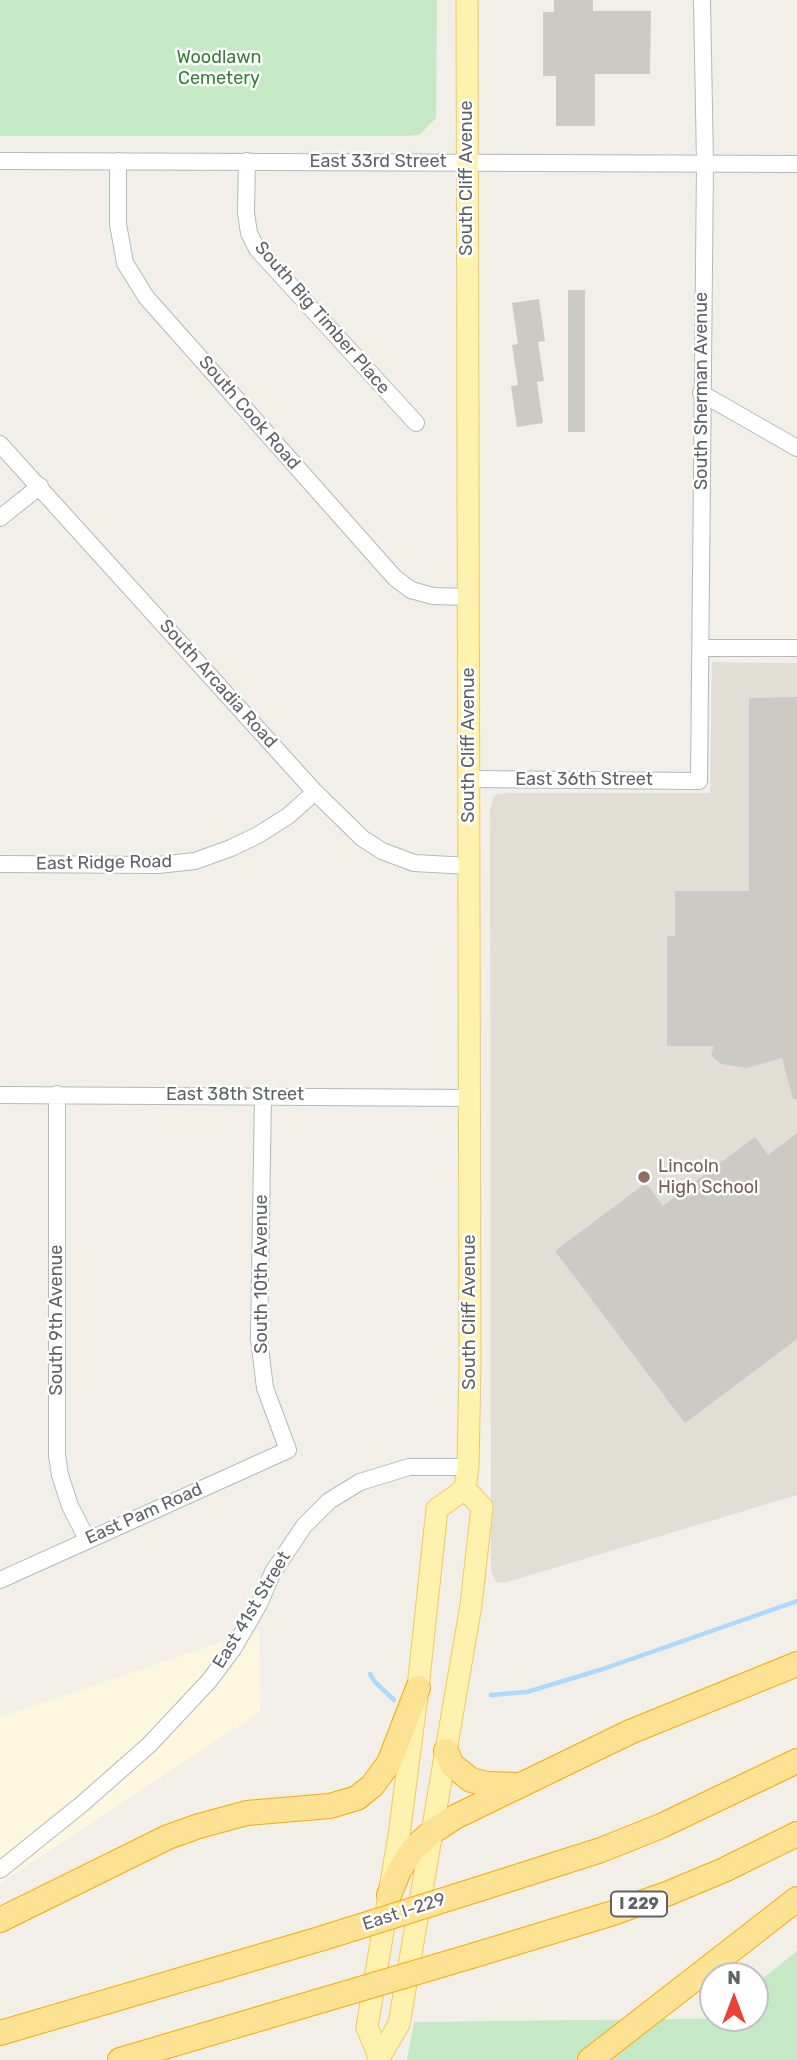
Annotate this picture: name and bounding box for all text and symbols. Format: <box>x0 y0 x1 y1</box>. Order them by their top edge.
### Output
park label: Woodlawn Cemetery <box>176 47 262 90</box>
street label: South Cliff Avenue <box>456 100 478 256</box>
street label: East 33rd Street <box>310 151 446 173</box>
street label: South Big Timber Place <box>250 237 394 399</box>
street label: South Sherman Avenue <box>691 292 713 490</box>
street label: South Cook Road <box>194 352 304 474</box>
street label: South Arcadia Road <box>155 615 281 753</box>
street label: South Cliff Avenue <box>458 667 480 823</box>
street label: East 36th Street <box>515 769 653 791</box>
street label: East Ridge Road <box>36 851 172 875</box>
street label: East 38th Street <box>166 1084 304 1106</box>
place label: Lincoln High School <box>658 1156 758 1198</box>
marker: Lincoln High School <box>636 1169 652 1185</box>
street label: South 10th Avenue <box>251 1194 273 1354</box>
street label: South Cliff Avenue <box>459 1234 481 1390</box>
street label: South 9th Avenue <box>46 1245 68 1395</box>
street label: East Pam Road <box>82 1479 206 1549</box>
street label: East 41st Street <box>209 1548 295 1672</box>
street label: East I-229 <box>360 1888 448 1936</box>
road number: I 229 <box>611 1892 667 1916</box>
north arrow <box>699 1962 769 2032</box>
text: N <box>727 1966 741 1989</box>

